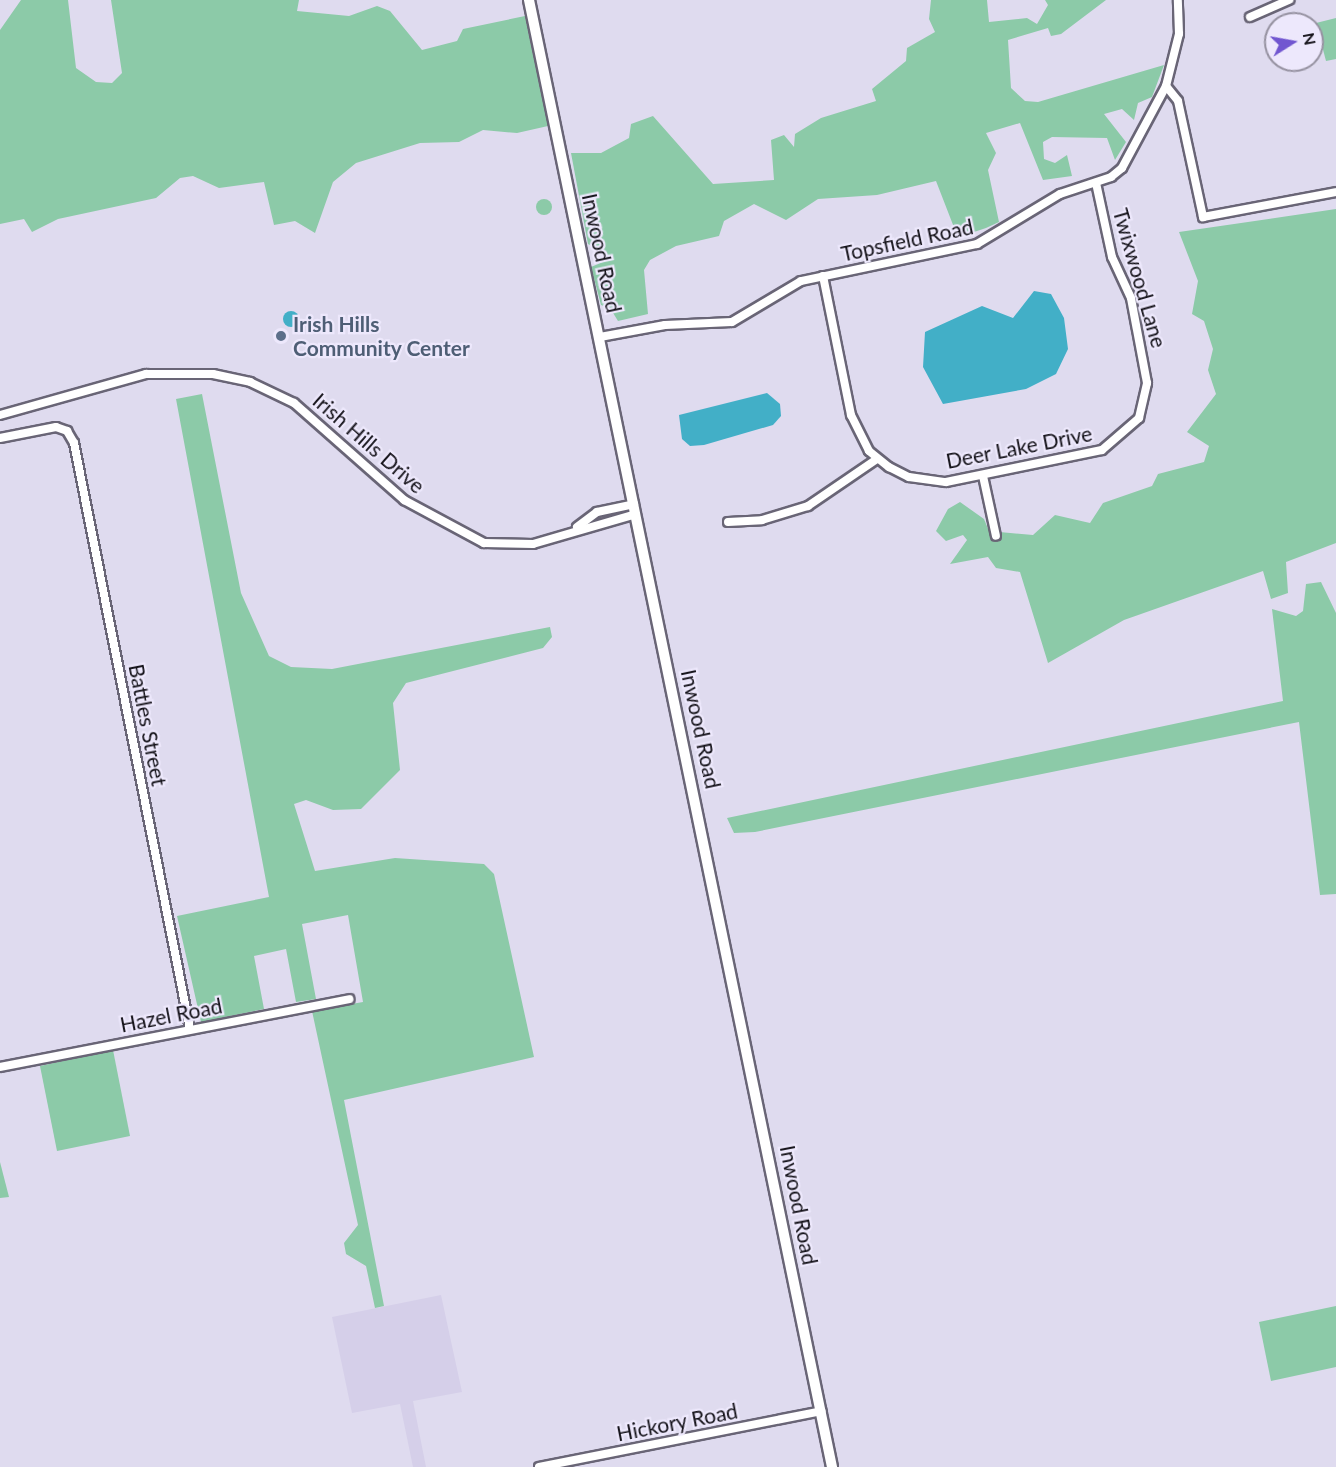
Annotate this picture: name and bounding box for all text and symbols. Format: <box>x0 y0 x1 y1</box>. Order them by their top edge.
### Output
north arrow <box>1264 12 1324 72</box>
text: N <box>1300 31 1321 47</box>
street label: Inwood Road <box>577 191 627 315</box>
street label: Twixwood Lane <box>1108 205 1172 351</box>
street label: Topsfield Road <box>839 214 975 266</box>
place label: Irish Hills Community Center <box>293 311 470 361</box>
marker: Irish Hills Community Center <box>274 329 288 343</box>
street label: Irish Hills Drive <box>308 388 430 498</box>
street label: Deer Lake Drive <box>944 420 1094 474</box>
street label: Battles Street <box>124 662 172 788</box>
street label: Inwood Road <box>676 667 726 791</box>
street label: Hazel Road <box>118 993 224 1037</box>
street label: Inwood Road <box>775 1143 823 1267</box>
street label: Hickory Road <box>614 1398 740 1446</box>

